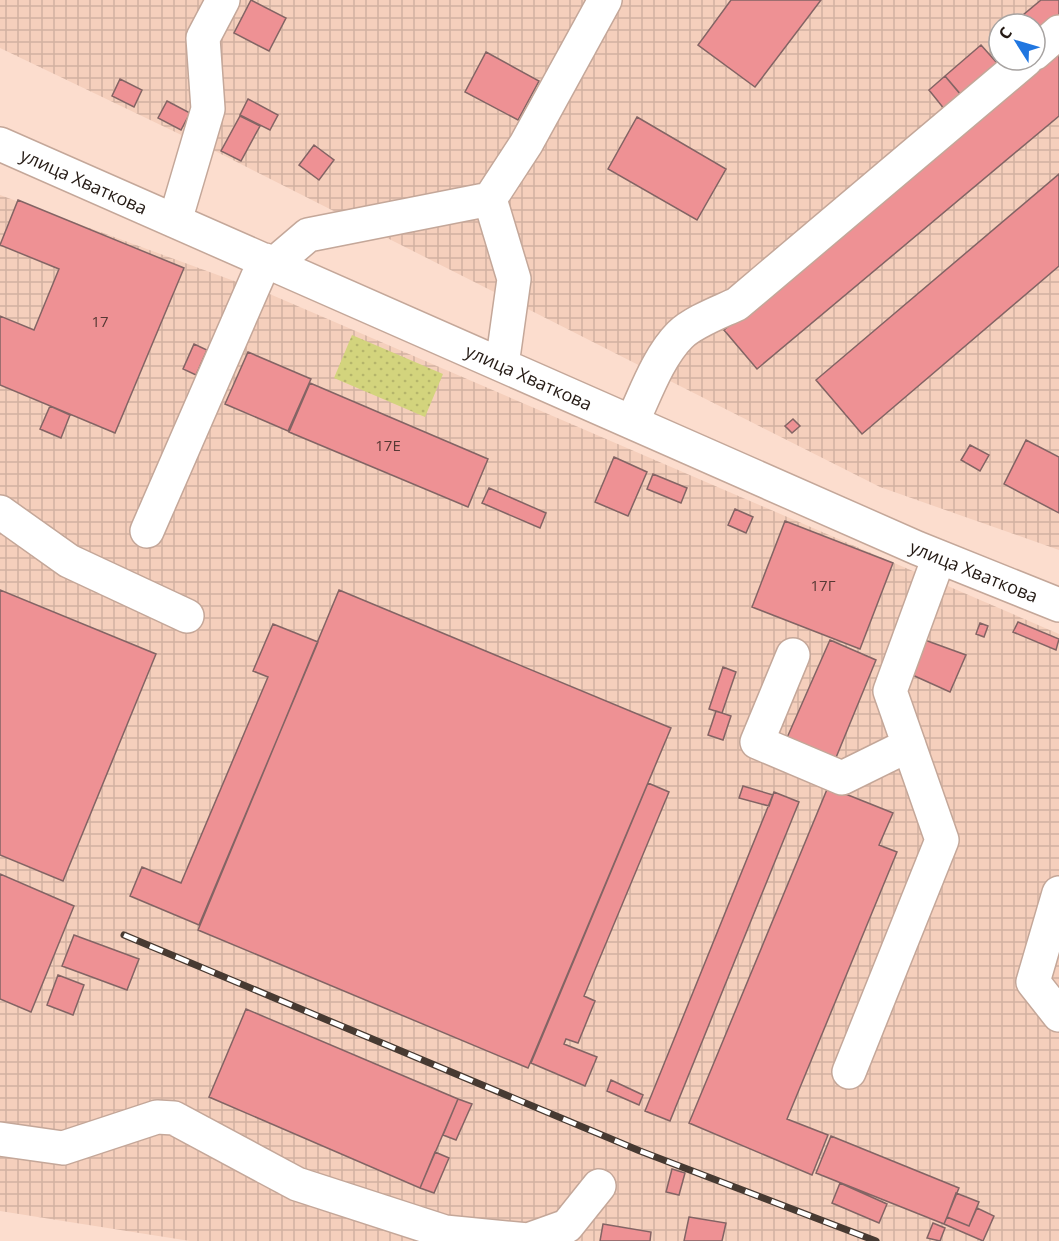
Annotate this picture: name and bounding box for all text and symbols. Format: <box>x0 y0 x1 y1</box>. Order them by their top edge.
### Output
north arrow <box>987 12 1047 72</box>
text: С <box>993 22 1017 44</box>
street label: улица Хваткова <box>17 142 151 220</box>
house number: 17 <box>91 311 109 331</box>
street label: улица Хваткова <box>462 338 596 416</box>
house number: 17Е <box>375 435 401 455</box>
street label: улица Хваткова <box>906 534 1042 608</box>
house number: 17Г <box>811 575 836 595</box>

